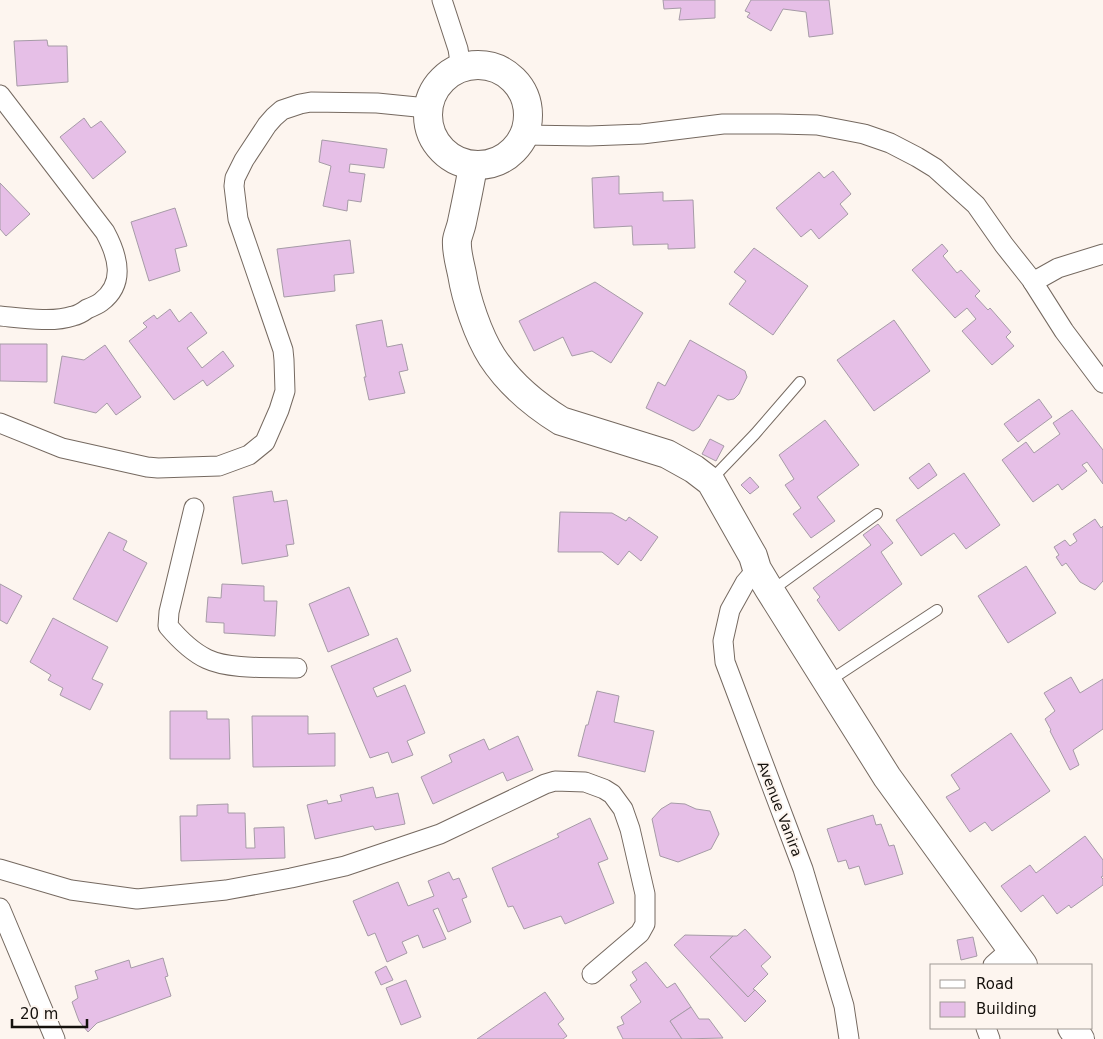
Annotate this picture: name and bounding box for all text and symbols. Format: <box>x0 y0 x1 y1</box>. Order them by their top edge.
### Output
street label: Avenue Vanira <box>754 759 806 859</box>
legend <box>930 964 1093 1029</box>
text: Road <box>976 975 1014 993</box>
scale bar <box>12 996 88 1028</box>
text: Building <box>976 1000 1037 1018</box>
text: 20 m <box>20 1005 58 1023</box>

